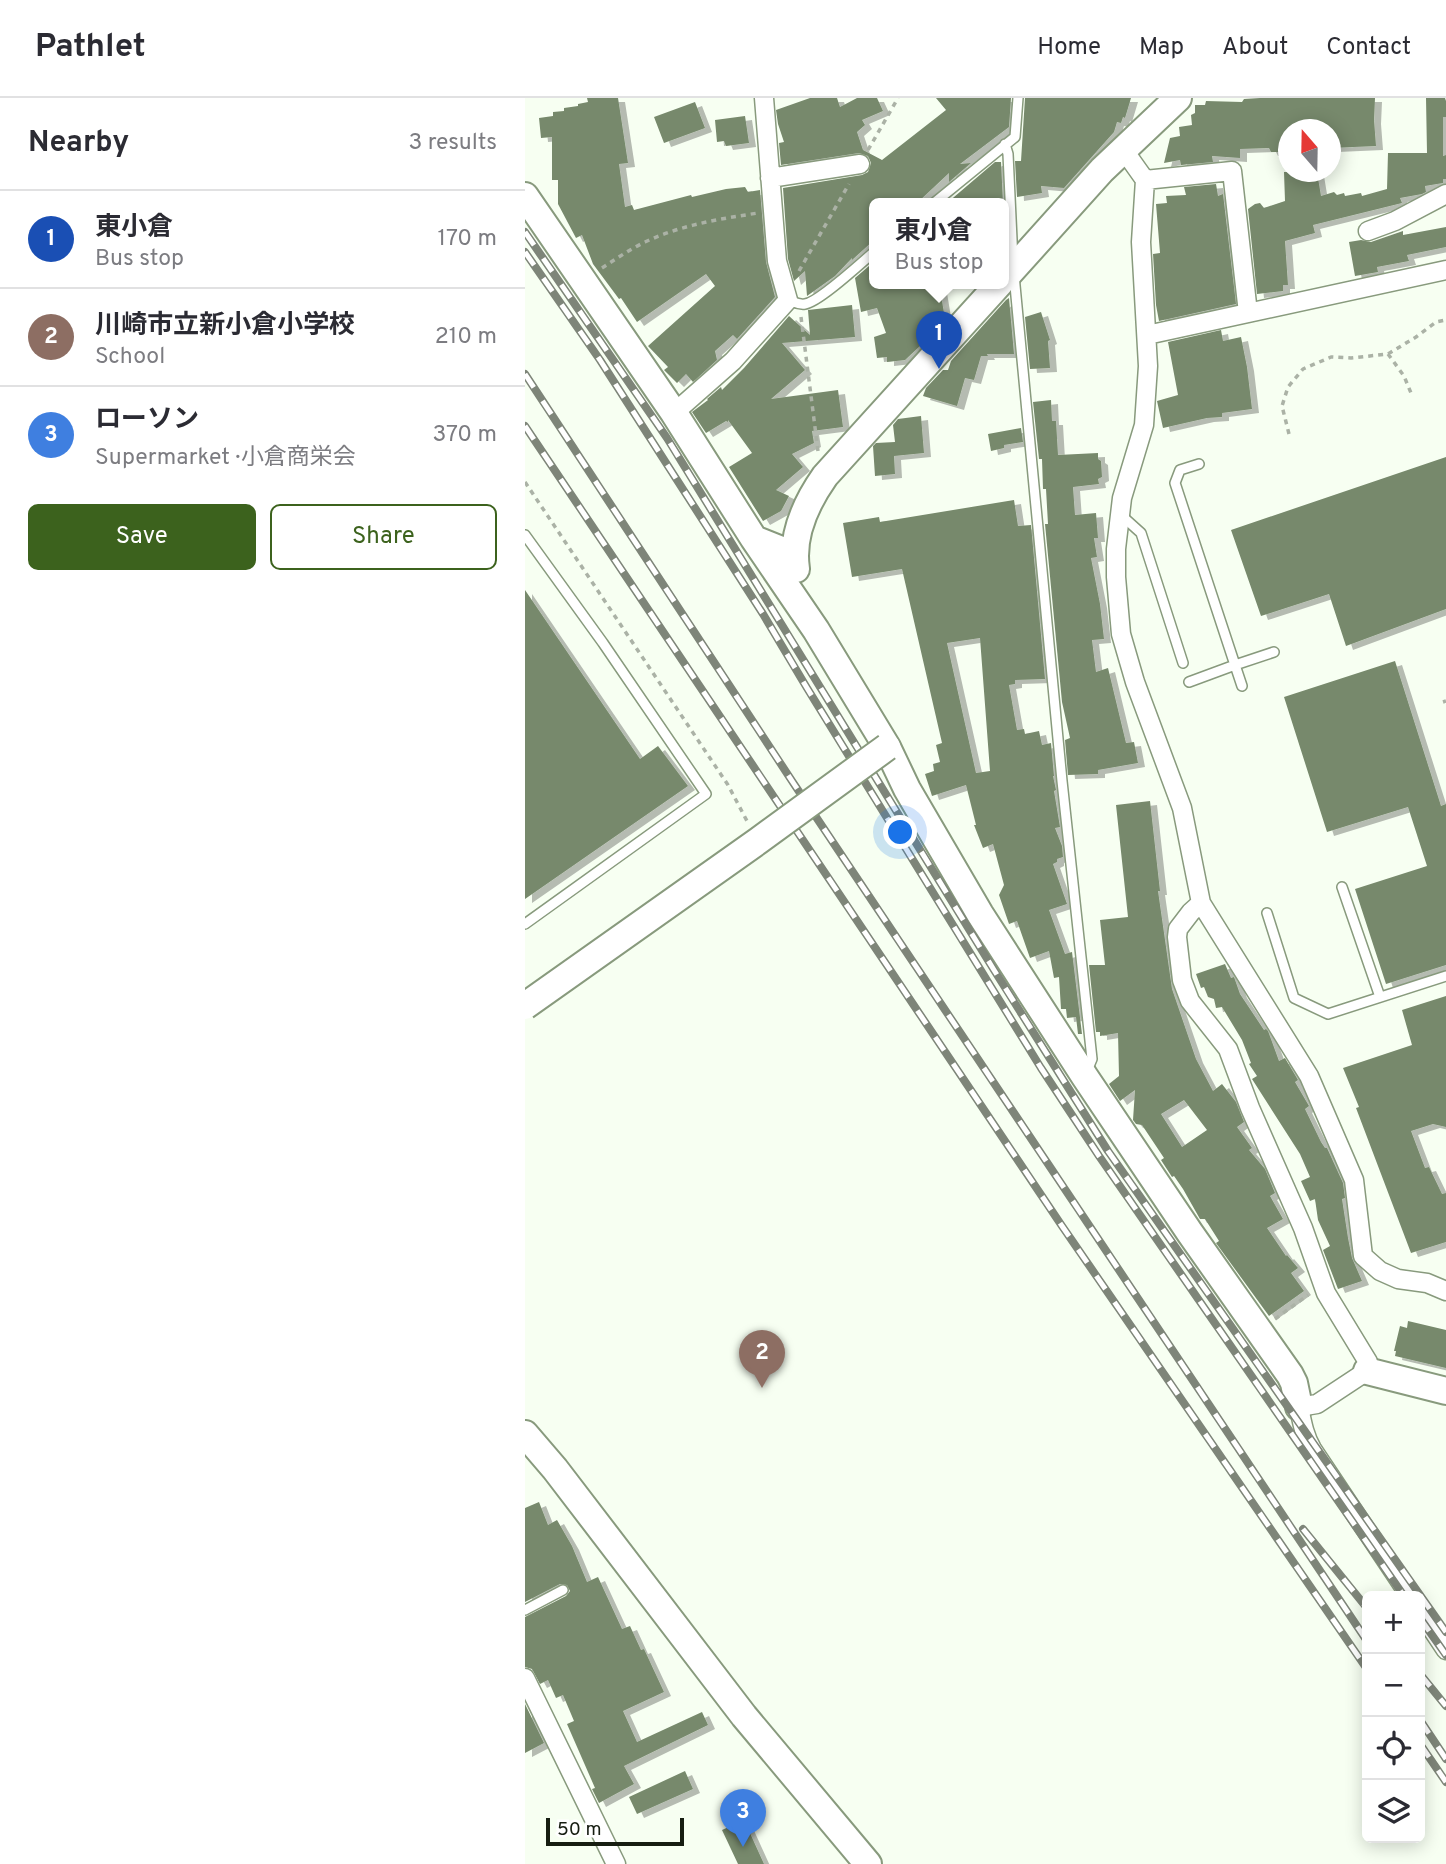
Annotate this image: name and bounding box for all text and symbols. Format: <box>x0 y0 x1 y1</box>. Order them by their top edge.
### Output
text: Pathlet <box>35 27 146 69</box>
text: Home <box>1037 33 1101 63</box>
text: Map <box>1139 33 1184 63</box>
text: About <box>1222 33 1288 63</box>
text: Contact <box>1326 33 1411 63</box>
north arrow <box>1278 119 1341 182</box>
text: Nearby <box>28 125 129 162</box>
text: 3 results <box>408 129 497 158</box>
popup <box>869 198 1009 289</box>
text: 東小倉 <box>95 212 173 245</box>
text: 東小倉 <box>895 216 973 249</box>
text: 1 <box>46 225 56 254</box>
text: 170 m <box>438 225 497 254</box>
text: Bus stop <box>95 245 184 274</box>
text: Bus stop <box>895 249 983 278</box>
text: 川崎市立新小倉小学校 <box>95 310 355 343</box>
pin: 1 <box>916 311 962 369</box>
text: 2 <box>44 323 58 352</box>
text: 210 m <box>435 323 497 352</box>
text: School <box>95 343 165 372</box>
text: ローソン <box>95 404 199 437</box>
text: 3 <box>44 421 58 450</box>
text: 370 m <box>432 421 497 450</box>
text: Supermarket · 小倉商栄会 <box>95 444 356 473</box>
button: Save <box>28 504 256 570</box>
button: Share <box>270 504 497 570</box>
your location <box>883 815 917 849</box>
pin: 2 <box>739 1330 785 1388</box>
map controls <box>1362 1591 1425 1843</box>
button: + <box>1362 1591 1425 1654</box>
button: − <box>1362 1654 1425 1717</box>
button: locate <box>1362 1717 1425 1780</box>
button: layers <box>1362 1780 1425 1843</box>
pin: 3 <box>720 1789 766 1847</box>
scale bar <box>546 1815 684 1847</box>
text: 50 m <box>557 1818 602 1842</box>

